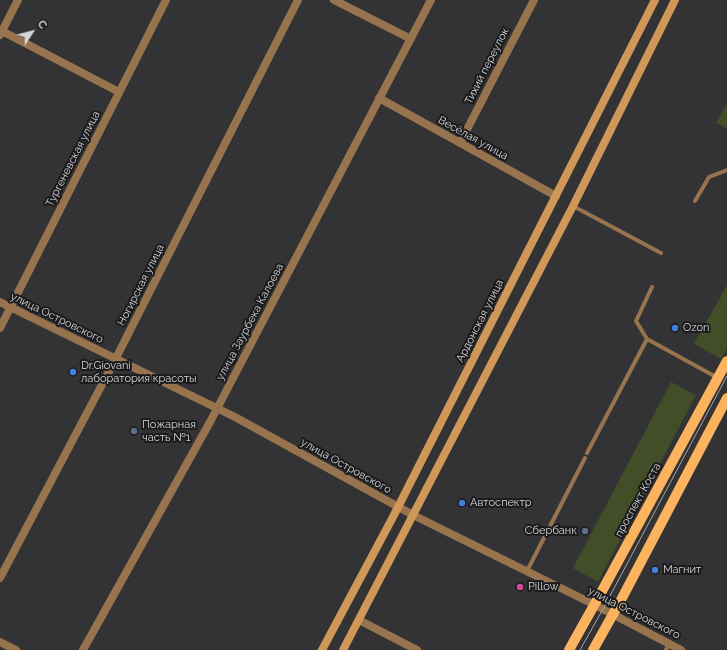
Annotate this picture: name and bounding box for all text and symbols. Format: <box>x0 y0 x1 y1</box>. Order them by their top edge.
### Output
north arrow <box>12 12 52 52</box>
text: С <box>35 18 50 32</box>
street label: Тихий переулок <box>462 26 512 106</box>
street label: Тургеневская улица <box>43 109 103 209</box>
street label: Весёлая улица <box>436 113 510 163</box>
street label: Ногирская улица <box>115 242 167 328</box>
street label: улица Заурбека Калоева <box>214 261 286 383</box>
street label: Ардонская улица <box>453 278 507 364</box>
street label: улица Островского <box>8 290 106 346</box>
place label: Ozon <box>683 321 710 335</box>
marker: Ozon <box>670 323 680 333</box>
place label: Dr.Giovani лаборатория красоты <box>81 359 197 385</box>
marker: Dr.Giovani лаборатория красоты <box>68 367 78 377</box>
place label: Пожарная часть №1 <box>142 418 196 444</box>
marker: Пожарная часть №1 <box>129 426 139 436</box>
street label: улица Островского <box>298 436 394 496</box>
street label: проспект Коста <box>612 461 664 539</box>
place label: Автоспектр <box>470 496 532 510</box>
marker: Автоспектр <box>457 498 467 508</box>
place label: Сбербанк <box>525 524 577 538</box>
marker: Сбербанк <box>580 526 590 536</box>
place label: Магнит <box>663 563 701 577</box>
marker: Магнит <box>650 565 660 575</box>
place label: Pillow <box>528 580 559 594</box>
marker: Pillow <box>515 582 525 592</box>
street label: улица Островского <box>586 584 682 642</box>

